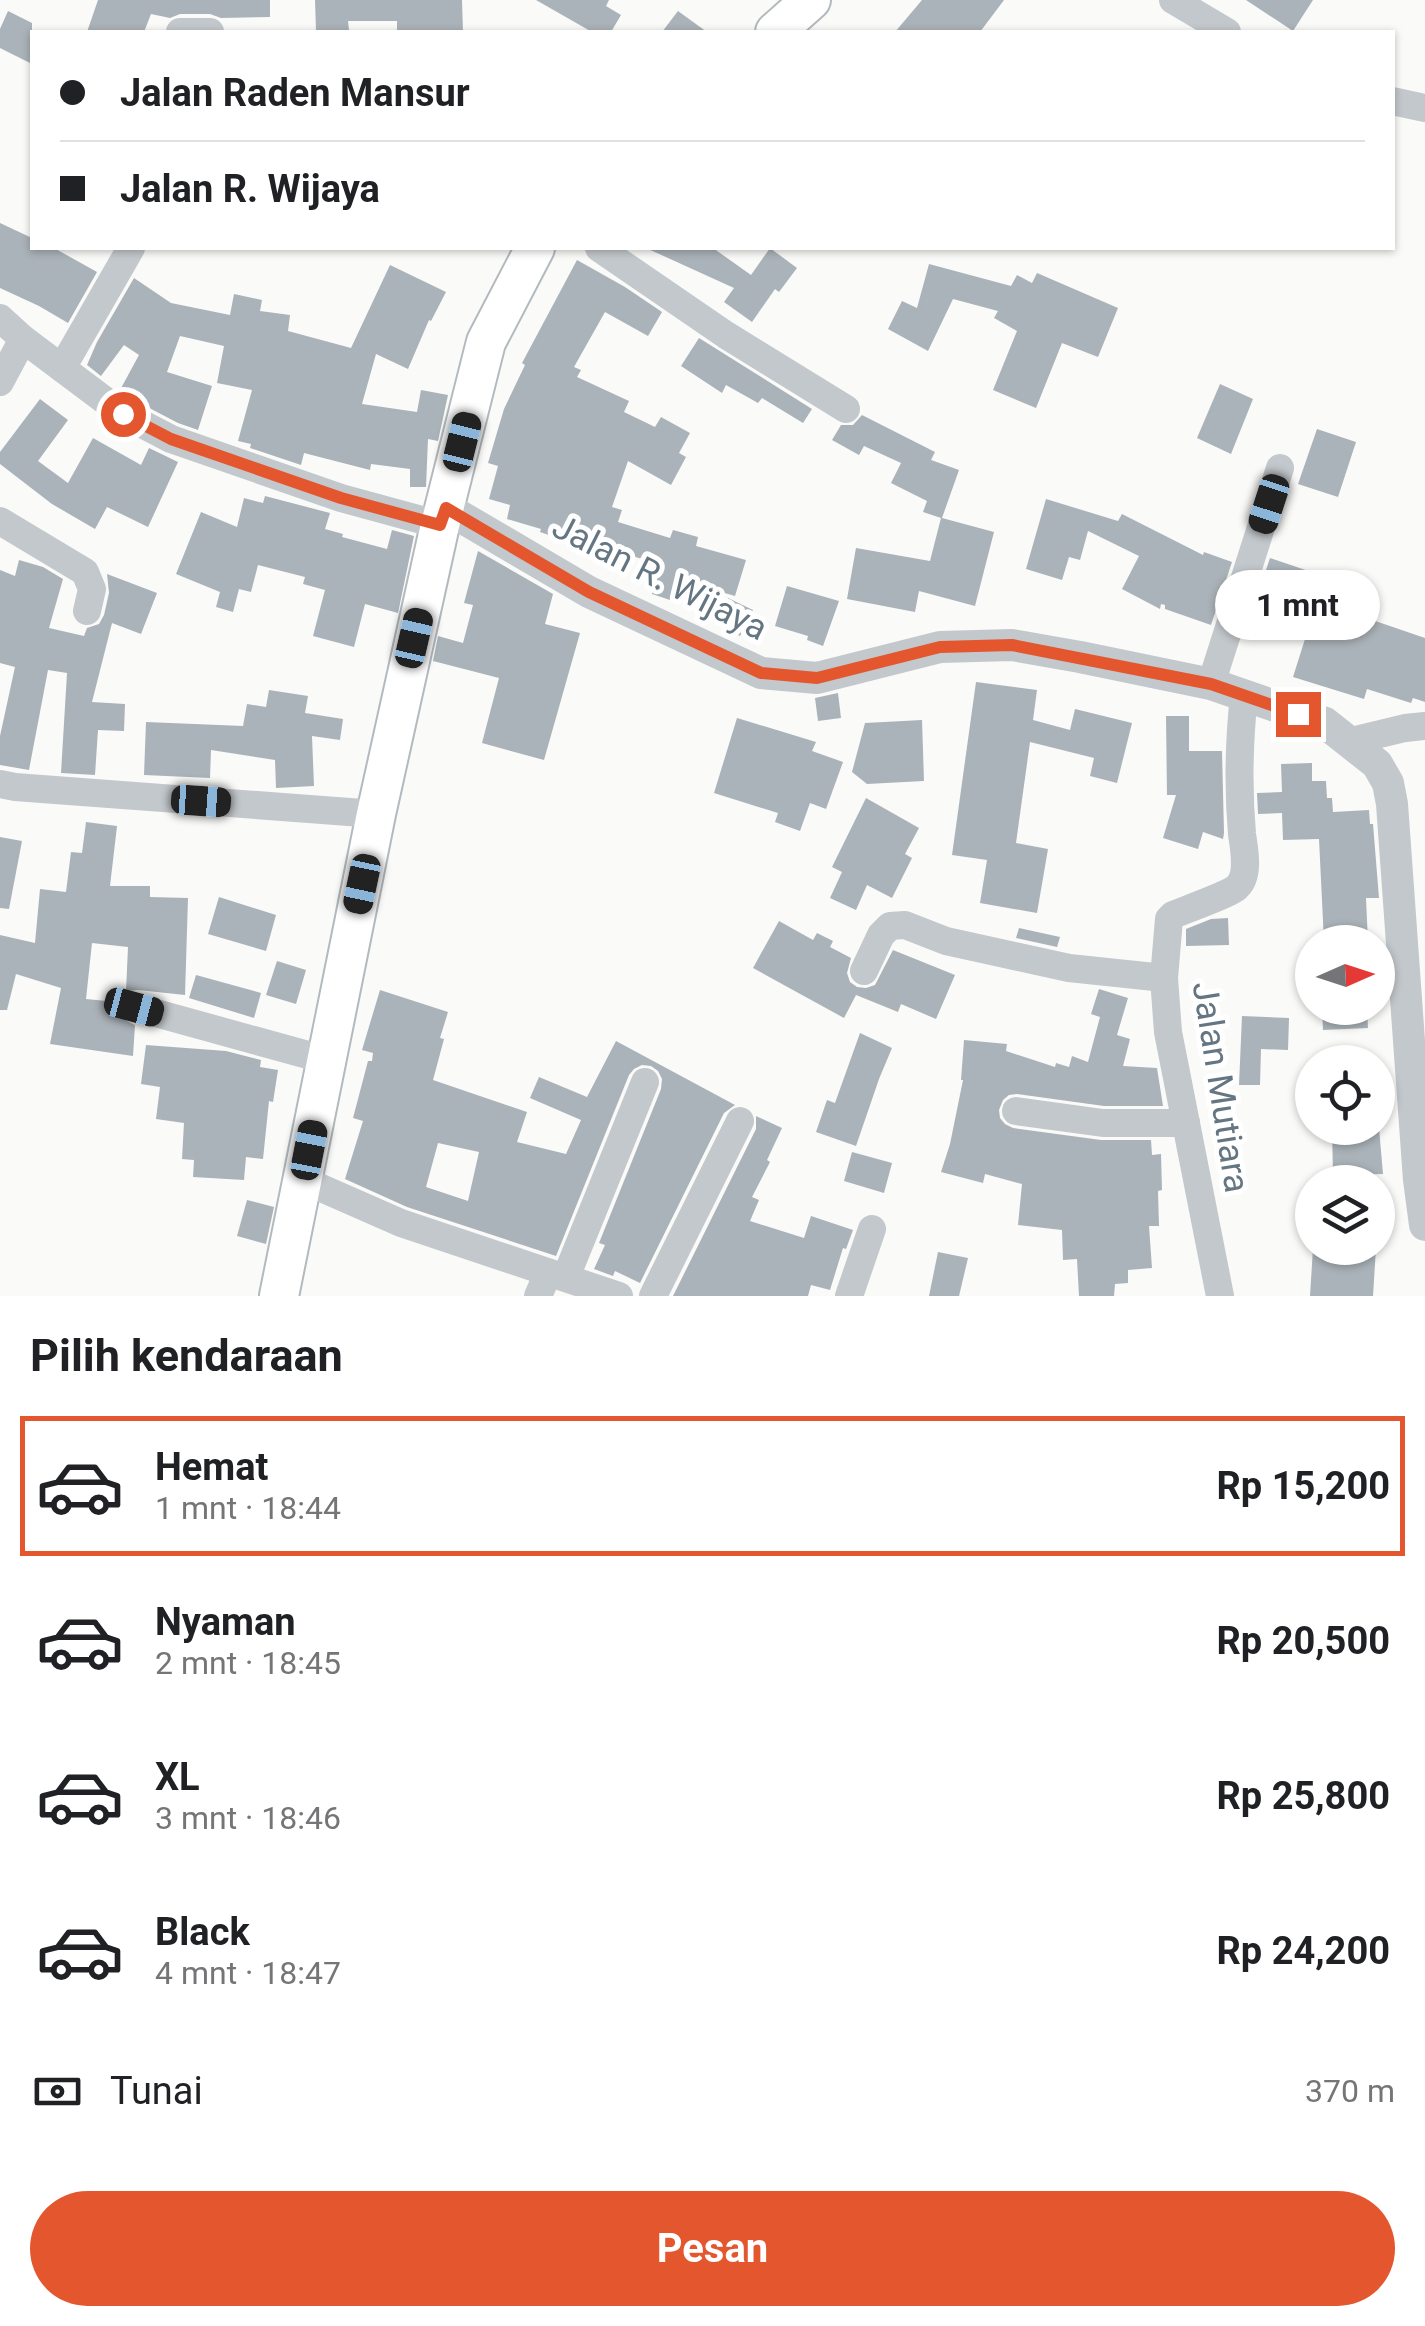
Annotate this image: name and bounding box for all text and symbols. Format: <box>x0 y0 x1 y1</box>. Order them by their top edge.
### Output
text: Jalan Raden Mansur <box>120 71 470 115</box>
text: Jalan R. Wijaya <box>120 167 380 211</box>
route start <box>101 392 146 437</box>
car <box>440 409 484 475</box>
car <box>1245 471 1293 537</box>
street label: Jalan R. Wijaya <box>546 506 774 649</box>
callout: 1 mnt <box>1216 569 1380 639</box>
text: 1 mnt <box>1256 586 1339 624</box>
car <box>393 605 435 671</box>
route end <box>1276 692 1321 737</box>
car <box>170 784 232 818</box>
car <box>341 852 383 916</box>
north arrow <box>1295 925 1395 1025</box>
map controls <box>1295 925 1395 1265</box>
street label: Jalan Mutiara <box>1184 979 1257 1195</box>
car <box>101 985 167 1029</box>
button: locate <box>1295 1045 1395 1145</box>
car <box>289 1118 329 1182</box>
button: layers <box>1295 1165 1395 1265</box>
text: Pilih kendaraan <box>30 1329 343 1382</box>
icon: car <box>35 1441 125 1531</box>
text: Hemat <box>155 1445 268 1489</box>
text: Rp 15,200 <box>1216 1464 1390 1508</box>
text: 1 mnt · 18:44 <box>155 1489 341 1527</box>
icon: car <box>35 1596 125 1686</box>
text: Nyaman <box>155 1600 296 1644</box>
text: Rp 20,500 <box>1216 1619 1390 1663</box>
text: 2 mnt · 18:45 <box>155 1644 341 1682</box>
icon: car <box>35 1751 125 1841</box>
text: XL <box>155 1755 200 1799</box>
text: Rp 25,800 <box>1216 1774 1390 1818</box>
text: 3 mnt · 18:46 <box>155 1799 341 1837</box>
icon: car <box>35 1906 125 1996</box>
text: Black <box>155 1910 250 1954</box>
text: Rp 24,200 <box>1216 1929 1390 1973</box>
text: 4 mnt · 18:47 <box>155 1954 341 1992</box>
icon: cash <box>30 2064 85 2119</box>
text: Tunai <box>110 2069 203 2113</box>
text: 370 m <box>1305 2072 1395 2110</box>
button: Pesan <box>30 2191 1395 2306</box>

